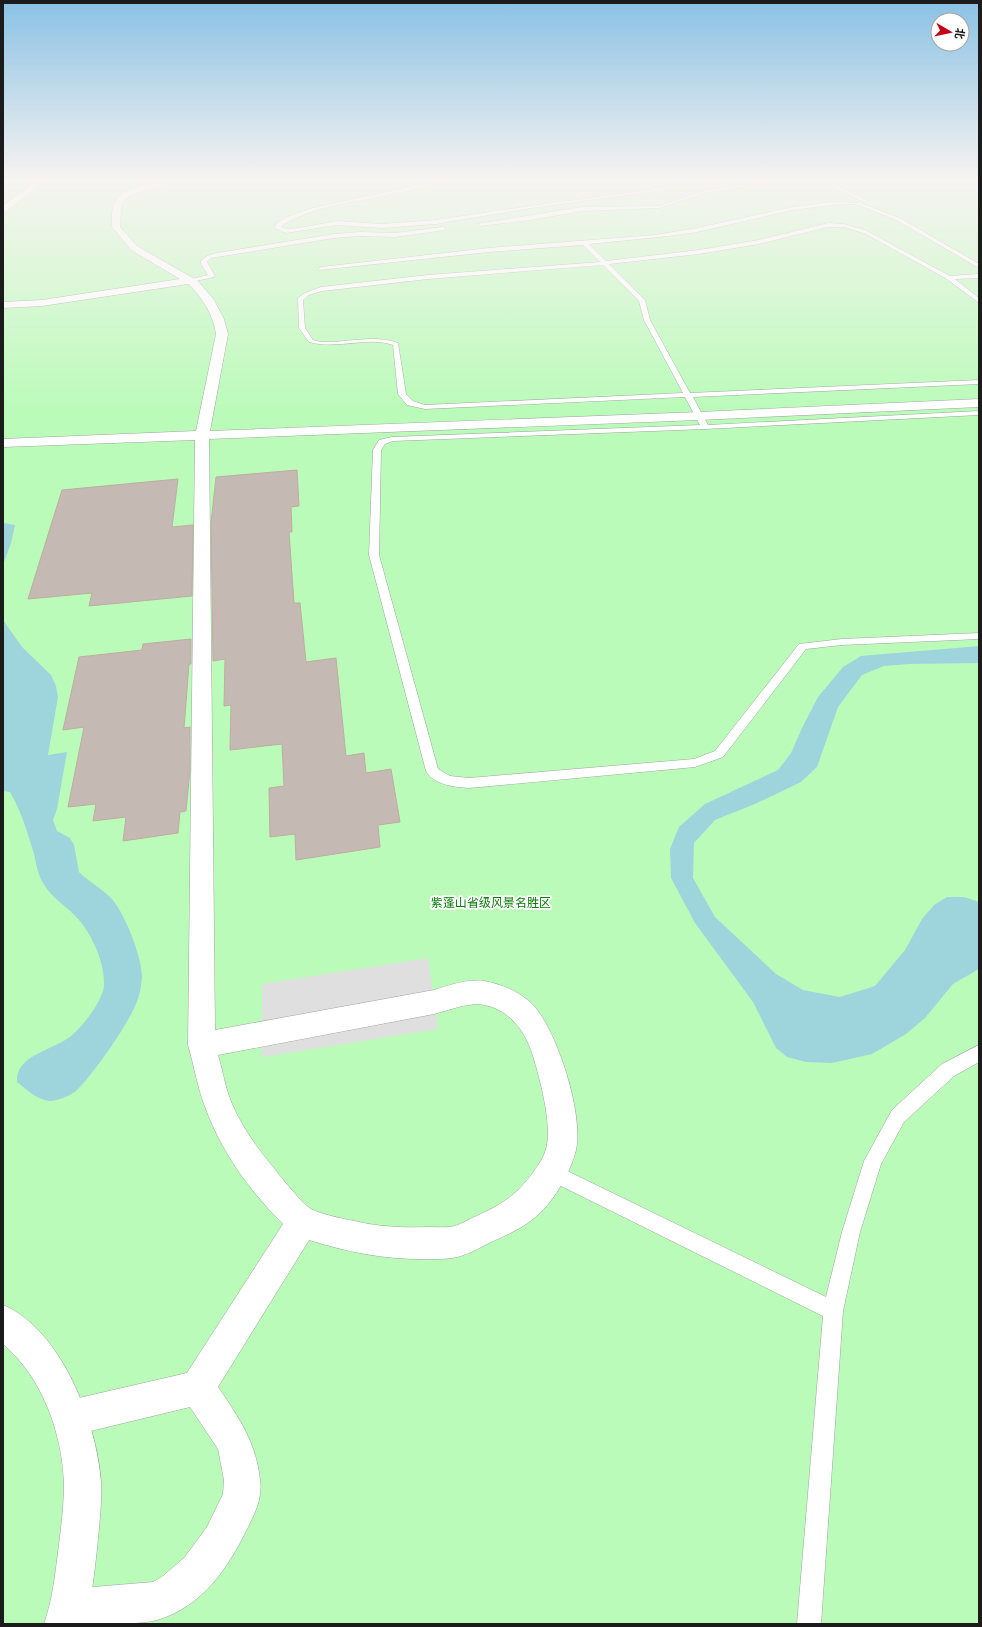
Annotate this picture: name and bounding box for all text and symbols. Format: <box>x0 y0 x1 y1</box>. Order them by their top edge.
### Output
north arrow <box>930 12 970 52</box>
text: 北 <box>952 27 967 40</box>
park label: 紫蓬山省级风景名胜区 <box>431 896 551 910</box>

